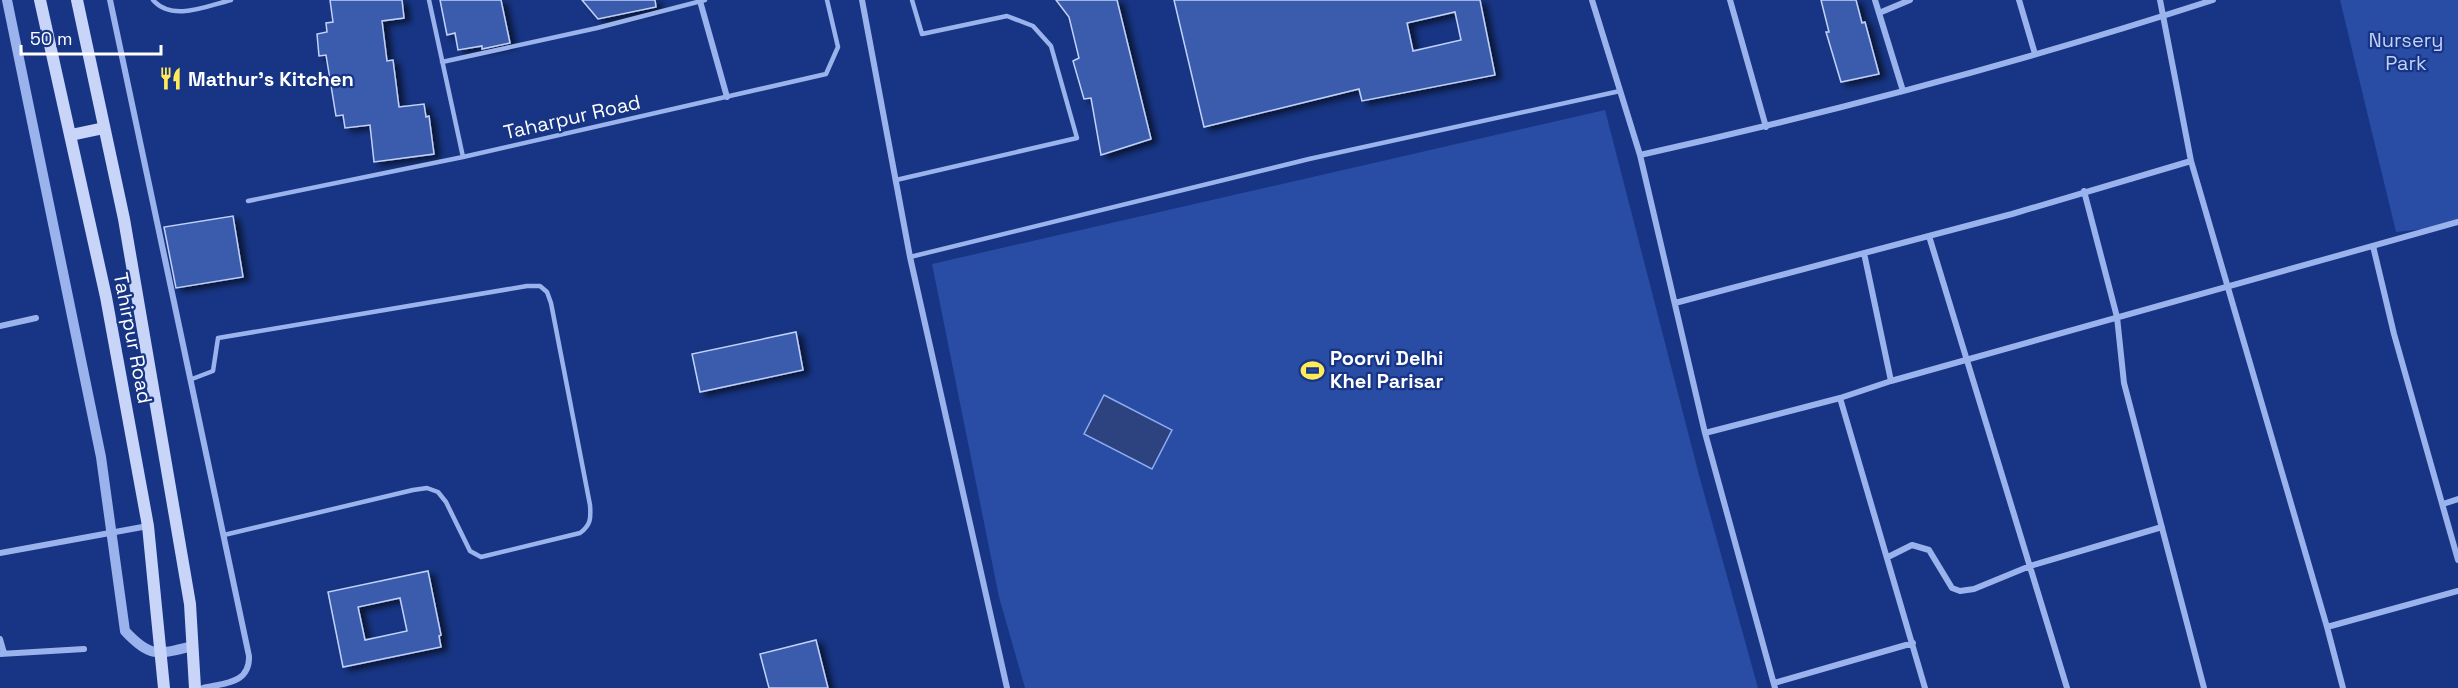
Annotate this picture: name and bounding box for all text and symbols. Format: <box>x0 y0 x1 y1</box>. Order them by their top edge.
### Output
scale bar <box>21 18 160 56</box>
text: 50 m <box>30 27 72 50</box>
park label: Nursery Park <box>2368 27 2444 76</box>
restaurant icon: Mathur's Kitchen <box>157 66 183 92</box>
place label: Mathur's Kitchen <box>188 66 354 92</box>
street label: Taharpur Road <box>501 89 643 145</box>
street label: Tahirpur Road <box>108 270 158 406</box>
place label: Poorvi Delhi Khel Parisar <box>1330 345 1443 394</box>
sports icon: Poorvi Delhi Khel Parisar <box>1299 357 1325 383</box>

